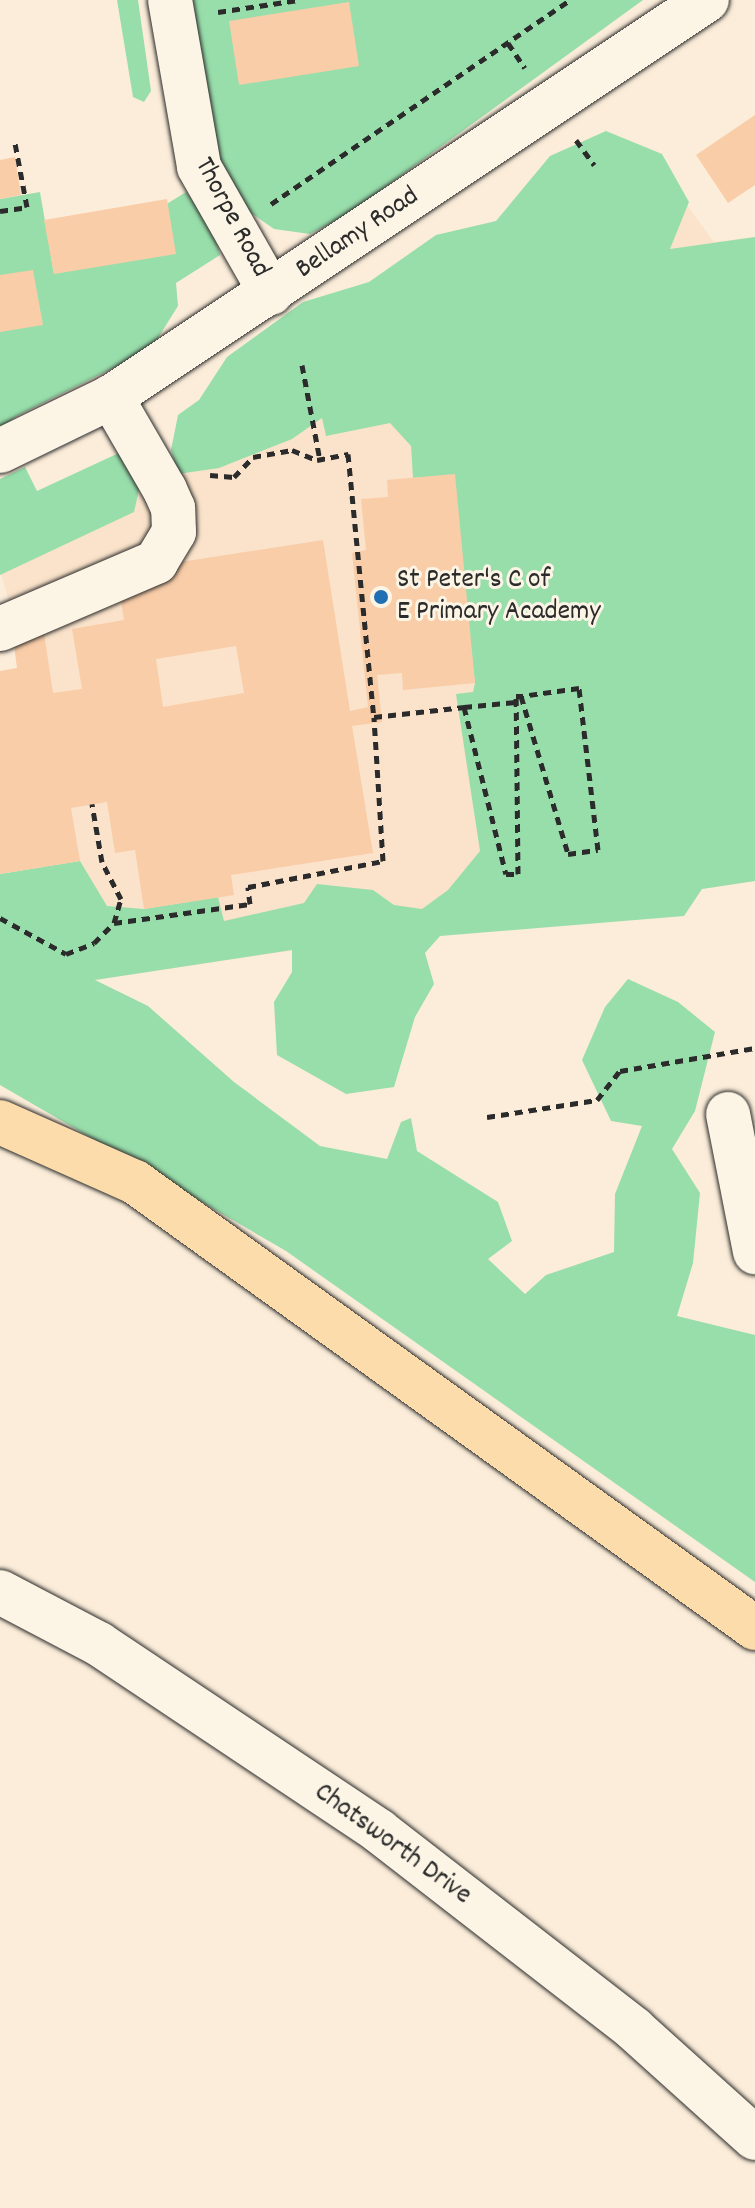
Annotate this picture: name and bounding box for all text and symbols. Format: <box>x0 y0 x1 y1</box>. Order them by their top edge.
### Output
street label: Thorpe Road <box>185 152 277 284</box>
street label: Bellamy Road <box>290 181 426 287</box>
place label: St Peter's C of E Primary Academy <box>397 564 601 630</box>
marker: St Peter's C of E Primary Academy <box>372 588 390 606</box>
street label: Chatsworth Drive <box>307 1777 477 1913</box>

